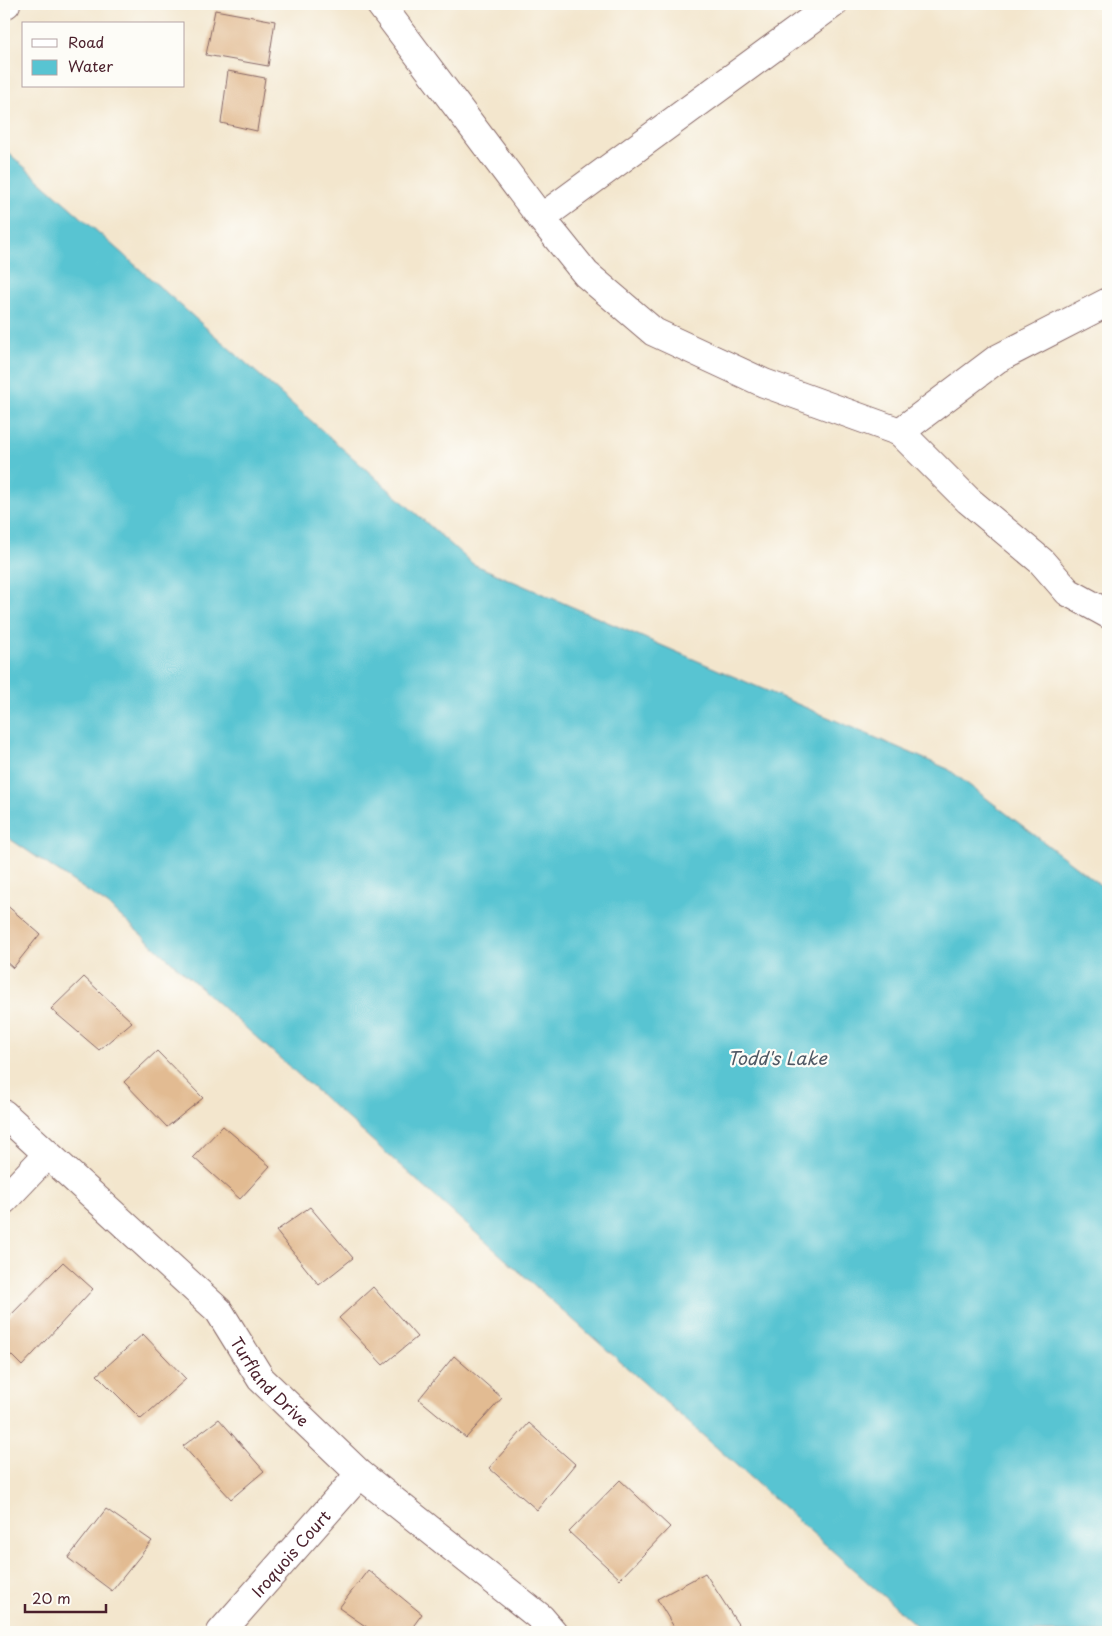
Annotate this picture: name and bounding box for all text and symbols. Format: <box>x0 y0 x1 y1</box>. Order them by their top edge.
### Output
legend <box>22 22 185 88</box>
text: Road <box>68 30 104 53</box>
text: Water <box>68 54 113 77</box>
water label: Todd's Lake <box>727 1044 828 1071</box>
street label: Turfland Drive <box>225 1332 315 1431</box>
street label: Iroquois Court <box>245 1504 336 1602</box>
scale bar <box>25 1581 106 1613</box>
text: 20 m <box>32 1586 71 1609</box>

